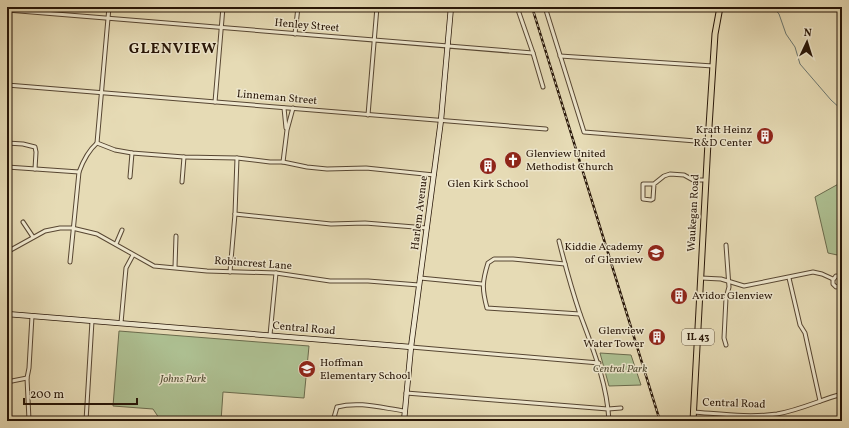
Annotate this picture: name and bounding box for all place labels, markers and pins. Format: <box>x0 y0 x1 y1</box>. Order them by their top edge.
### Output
place label: Kraft Heinz R&D Center <box>694 123 752 151</box>
building icon: Kraft Heinz R&D Center <box>755 126 775 146</box>
place label: Glenview United Methodist Church <box>526 147 614 175</box>
church icon: Glenview United Methodist Church <box>503 150 523 170</box>
building icon: Glen Kirk School <box>478 156 498 176</box>
place label: Glen Kirk School <box>447 177 529 192</box>
place label: Kiddie Academy of Glenview <box>565 240 643 268</box>
school or university icon: Kiddie Academy of Glenview <box>646 243 666 263</box>
building icon: Avidor Glenview <box>669 286 689 306</box>
place label: Avidor Glenview <box>692 289 773 304</box>
place label: Glenview Water Tower <box>583 324 644 352</box>
building icon: Glenview Water Tower <box>647 327 667 347</box>
place label: Hoffman Elementary School <box>320 356 411 384</box>
school or university icon: Hoffman Elementary School <box>297 359 317 379</box>

